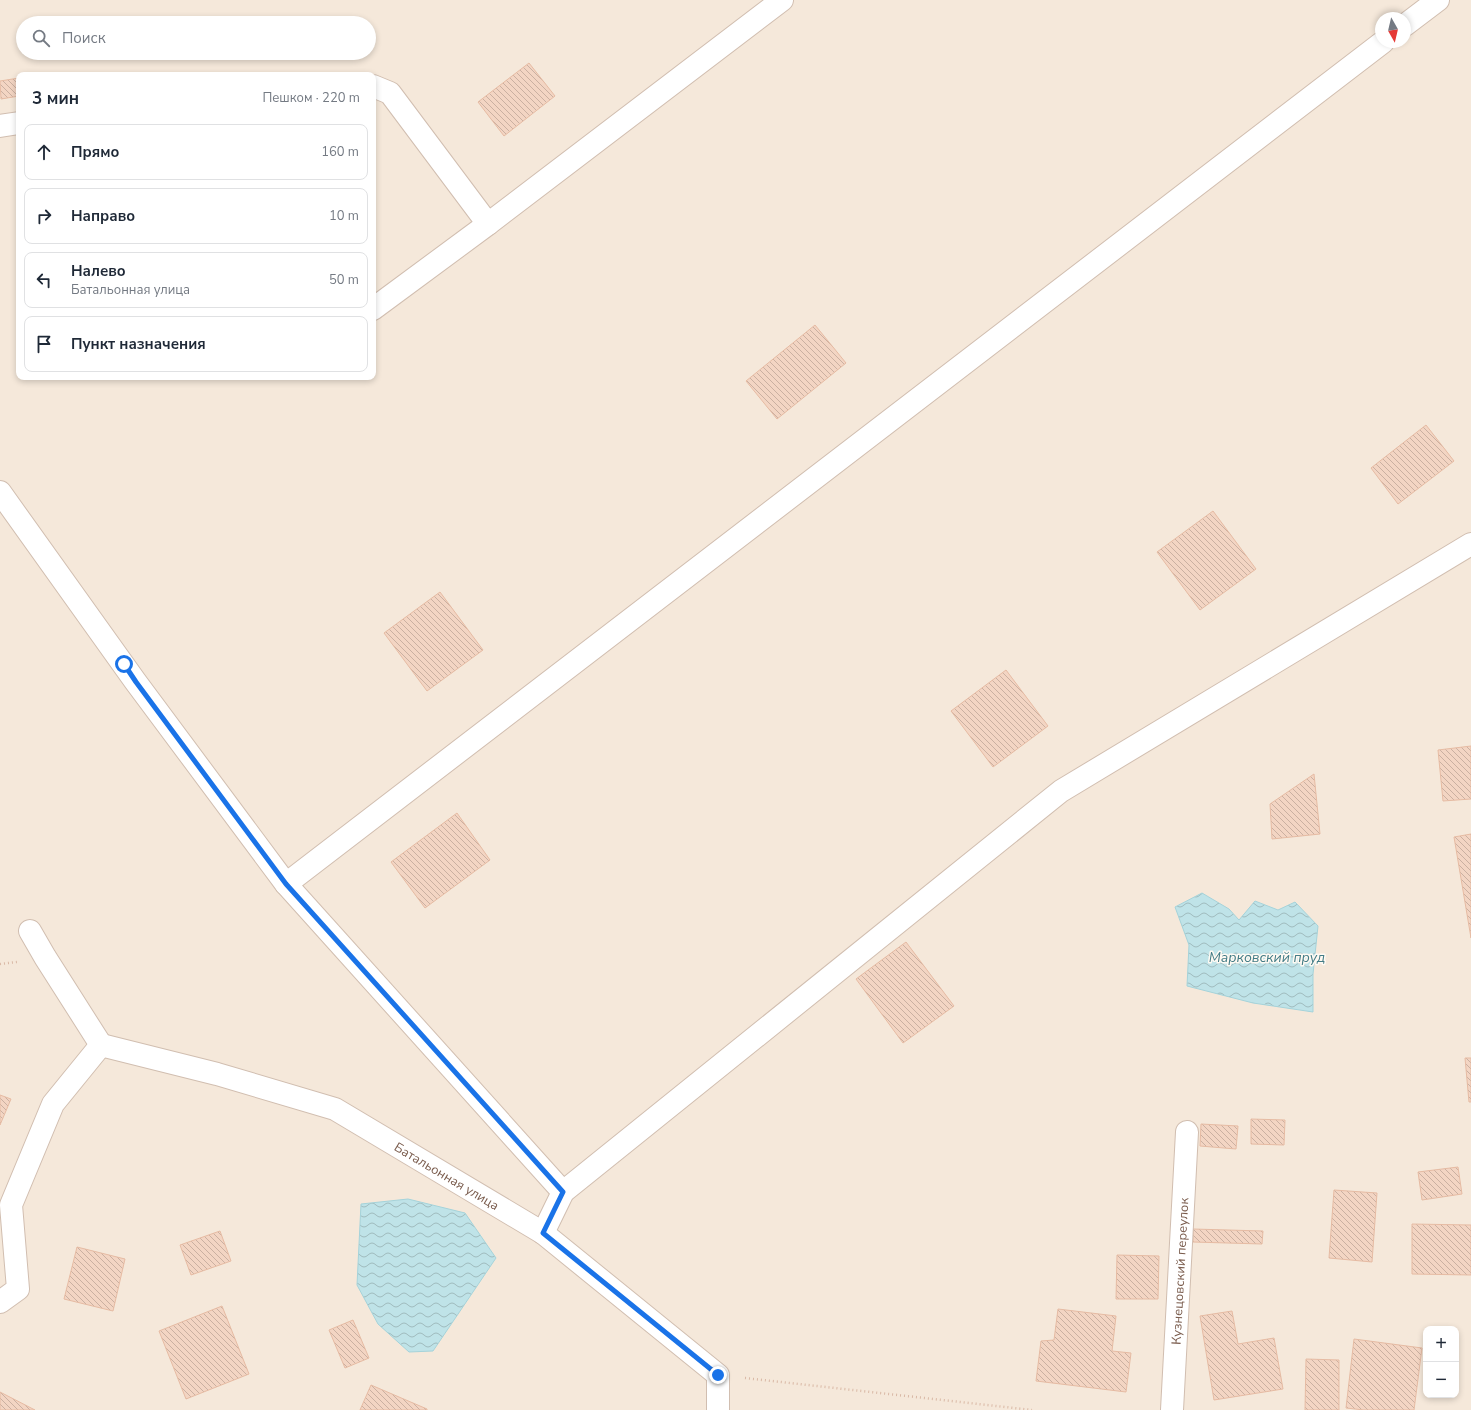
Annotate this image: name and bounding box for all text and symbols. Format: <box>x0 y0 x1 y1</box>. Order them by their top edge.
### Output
north arrow <box>1375 12 1411 48</box>
search box <box>16 16 376 60</box>
icon: search <box>30 27 52 49</box>
text: Поиск <box>62 28 106 48</box>
text: 3 мин <box>32 87 79 110</box>
text: Пешком · 220 m <box>262 89 360 107</box>
icon: ahead <box>33 141 55 163</box>
text: Прямо <box>71 142 119 162</box>
text: 160 m <box>321 143 359 161</box>
icon: right <box>33 205 55 227</box>
text: Направо <box>71 206 135 226</box>
text: 10 m <box>329 207 359 225</box>
text: Налево <box>71 261 126 281</box>
icon: left <box>33 269 55 291</box>
text: 50 m <box>329 271 359 289</box>
text: Батальонная улица <box>71 281 190 299</box>
icon: arrive <box>33 333 55 355</box>
text: Пункт назначения <box>71 334 206 354</box>
route start <box>115 655 133 673</box>
water label: Марковский пруд <box>1209 948 1325 967</box>
street label: Батальонная улица <box>391 1138 502 1215</box>
street label: Кузнецовский переулок <box>1168 1197 1193 1345</box>
map controls <box>1423 1326 1459 1398</box>
button: + <box>1423 1326 1459 1362</box>
button: − <box>1423 1362 1459 1398</box>
route end <box>709 1366 727 1384</box>

